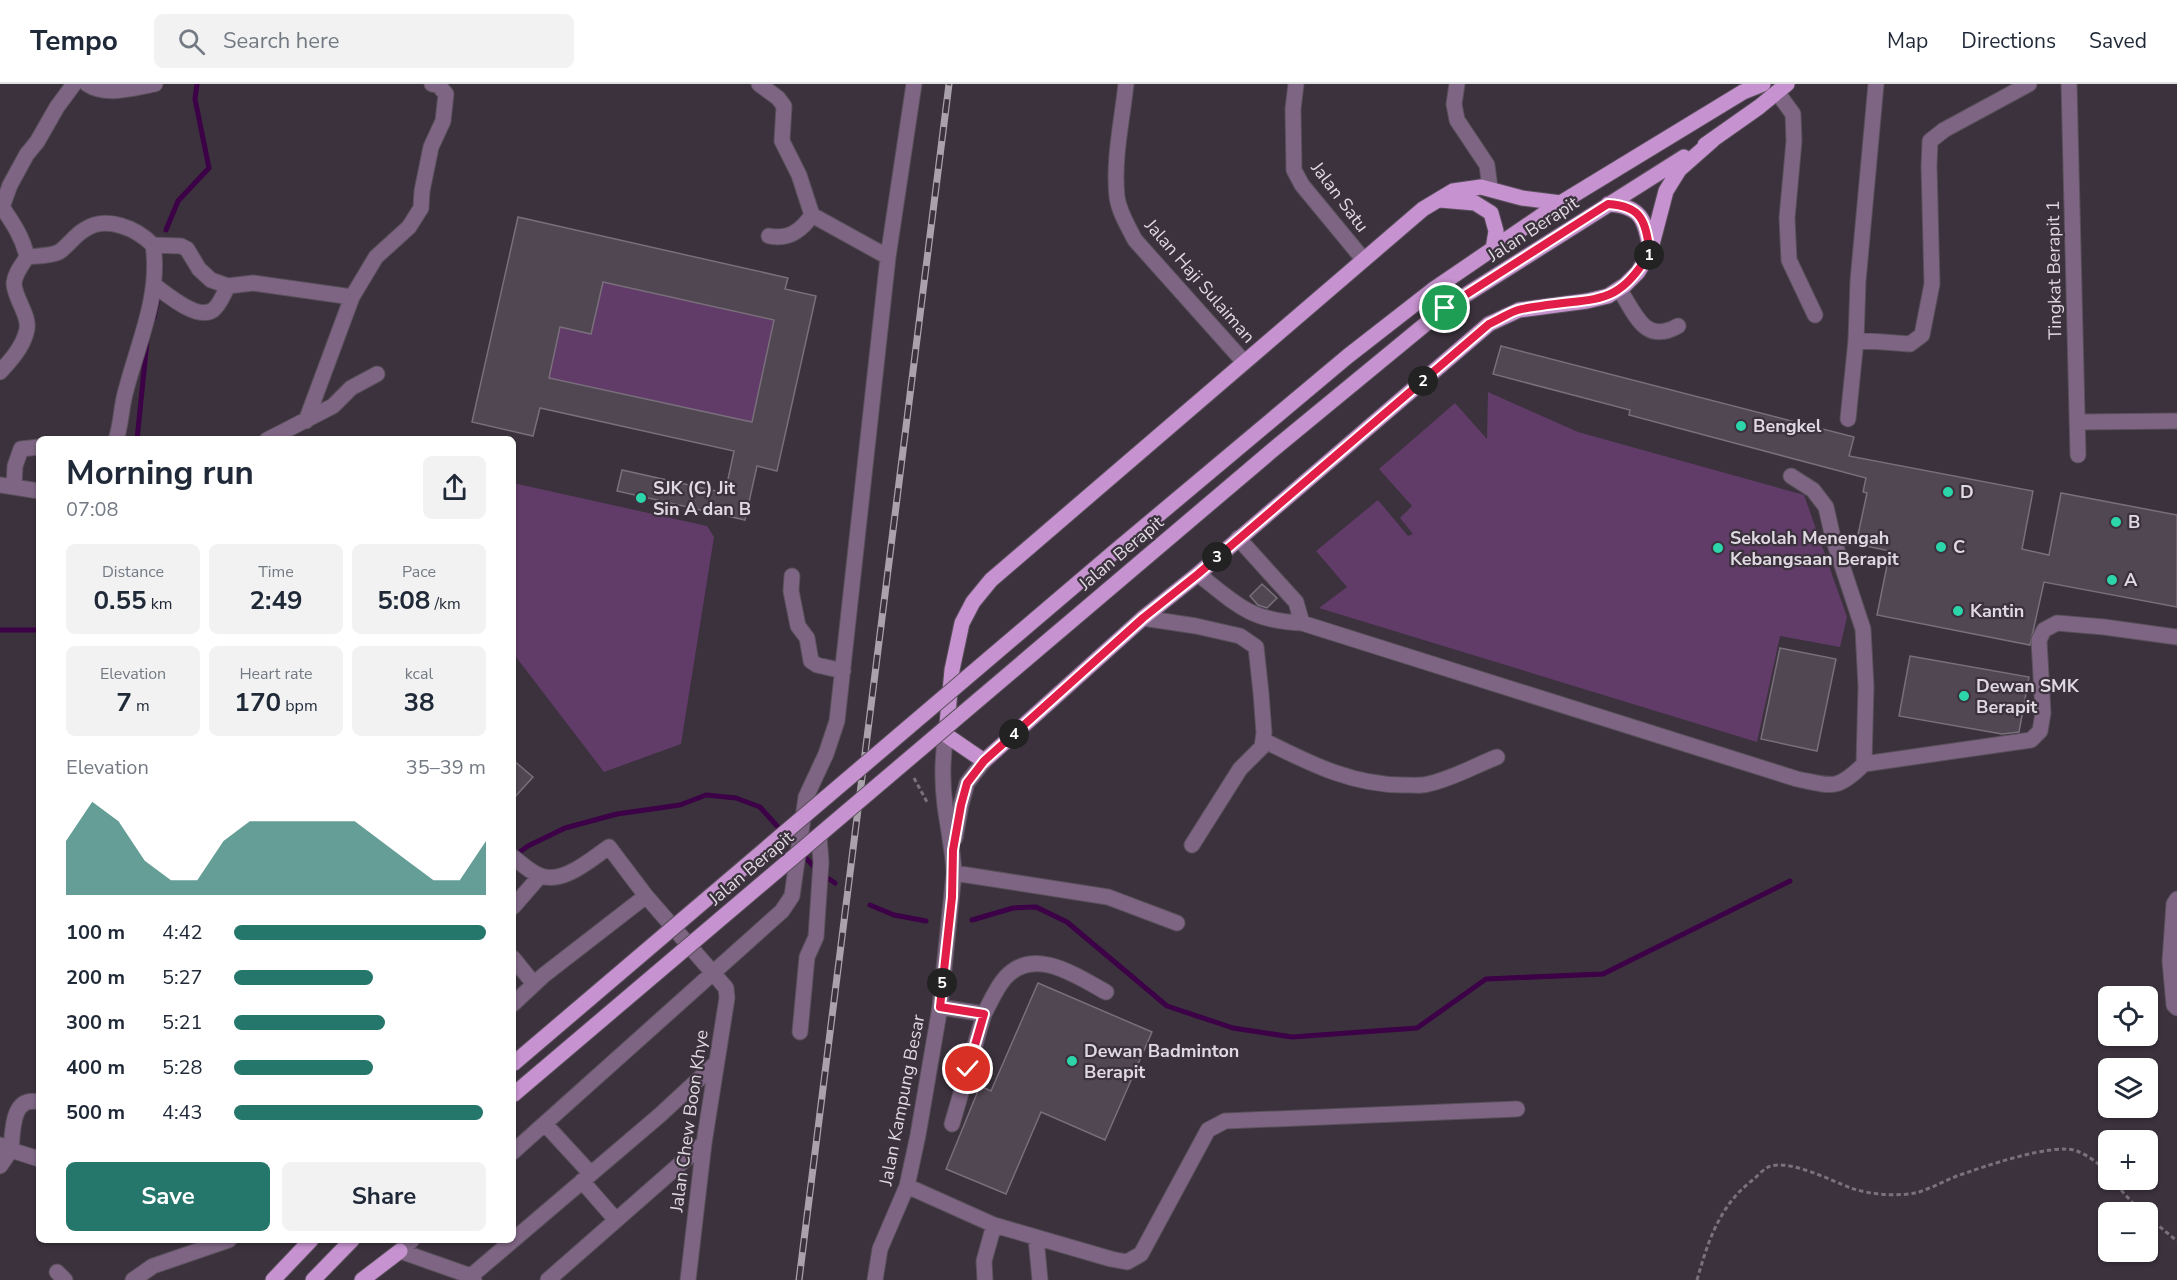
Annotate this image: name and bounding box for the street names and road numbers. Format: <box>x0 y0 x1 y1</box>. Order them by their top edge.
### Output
street label: Jalan Satu <box>1305 156 1374 237</box>
street label: Jalan Berapit <box>1482 190 1584 268</box>
street label: Tingkat Berapit 1 <box>2041 200 2067 340</box>
street label: Jalan Haji Sulaiman <box>1139 213 1260 348</box>
street label: Jalan Berapit <box>1073 510 1169 596</box>
street label: Jalan Berapit <box>703 825 799 911</box>
street label: Jalan Kampung Besar <box>873 1012 930 1189</box>
street label: Jalan Chew Boon Khye <box>664 1028 714 1215</box>

